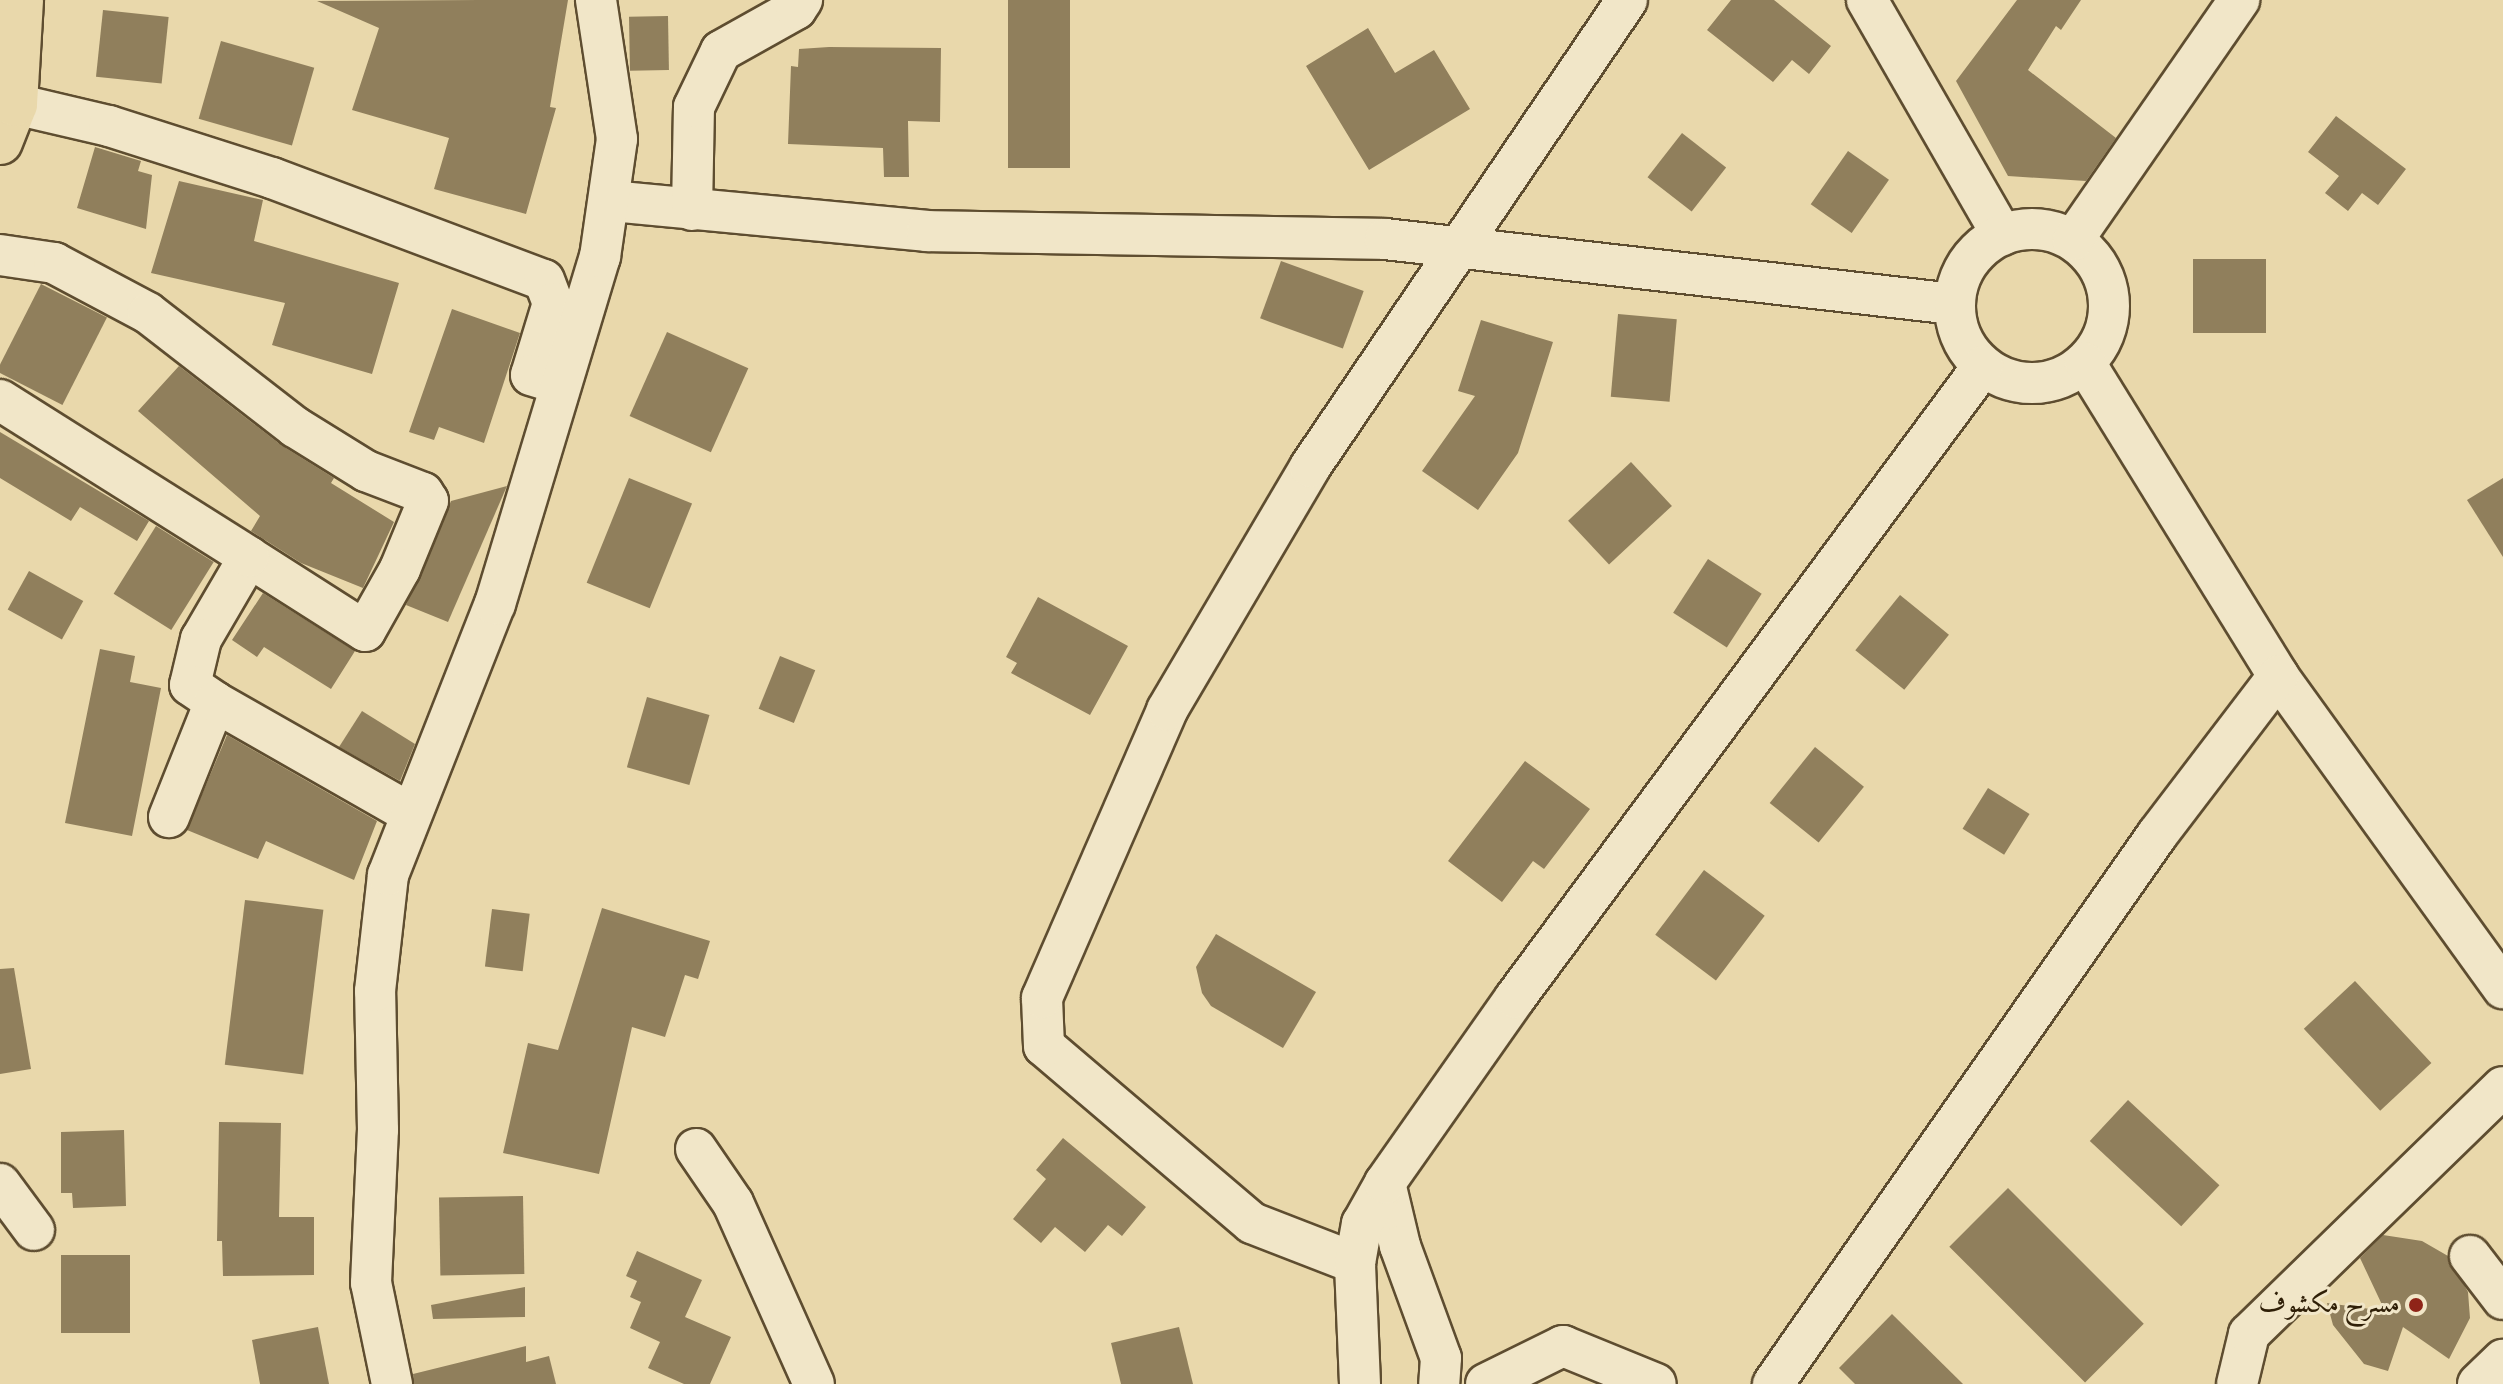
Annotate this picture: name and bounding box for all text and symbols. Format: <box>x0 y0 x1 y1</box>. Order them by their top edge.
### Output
place label: مسرح مكشوف <box>2258 1288 2400 1322</box>
marker: مسرح مكشوف <box>2407 1296 2425 1314</box>

